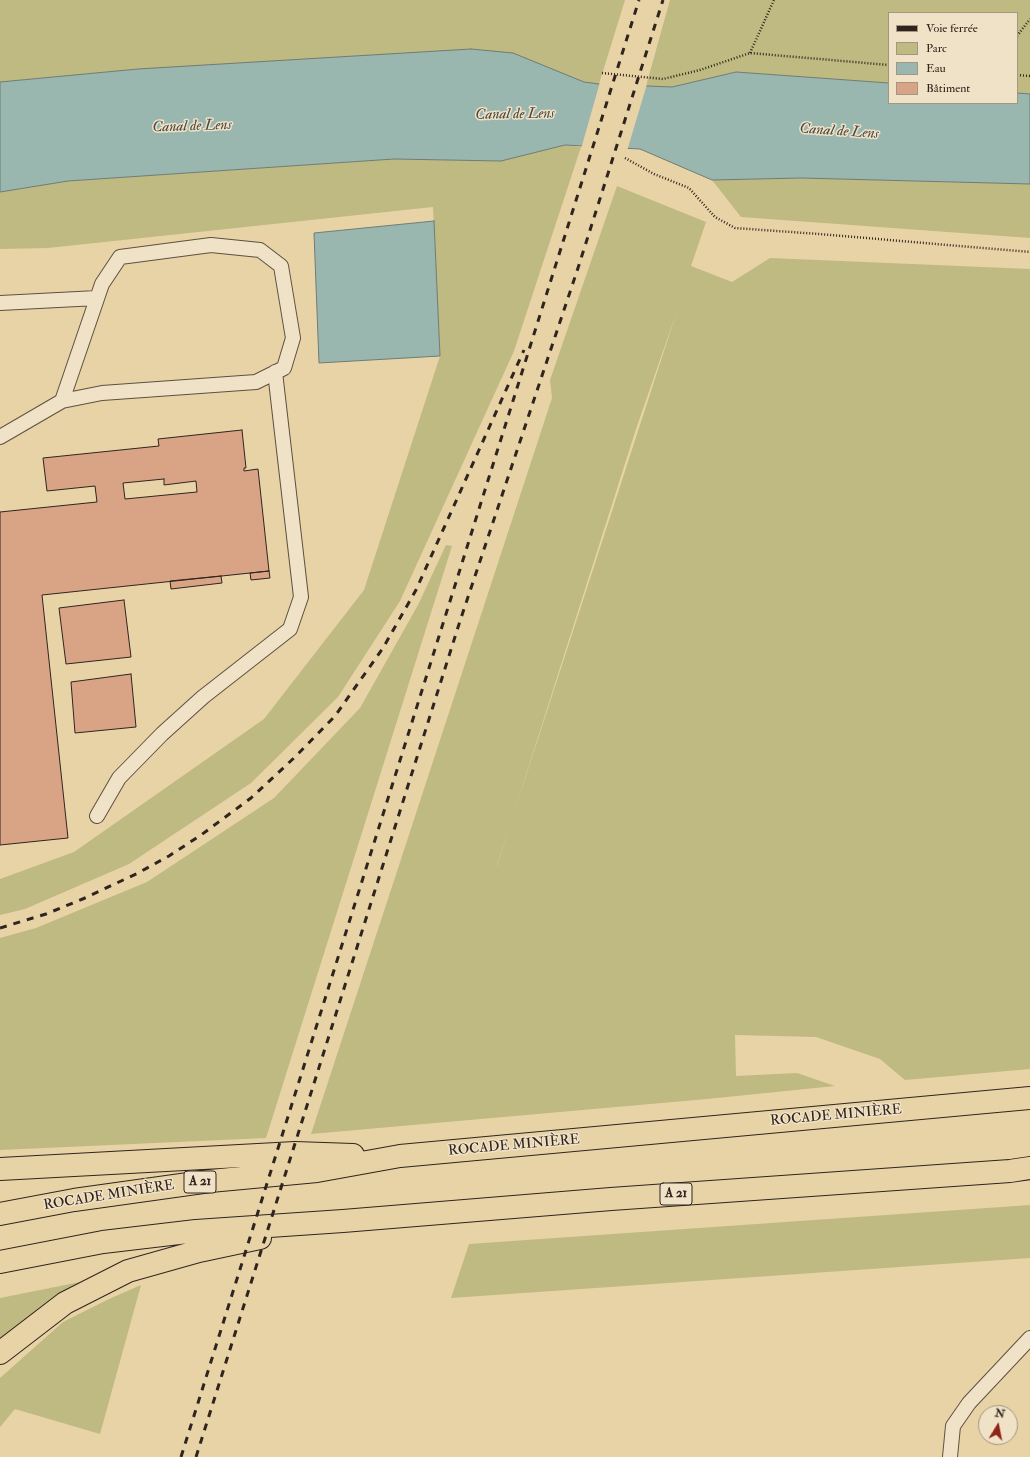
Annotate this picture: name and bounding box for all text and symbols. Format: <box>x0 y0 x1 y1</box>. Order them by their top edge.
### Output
legend <box>888 12 1018 104</box>
text: Voie ferrée <box>926 21 978 36</box>
text: Parc <box>926 41 947 56</box>
text: Eau <box>926 61 946 76</box>
text: Bâtiment <box>926 81 970 96</box>
water label: Canal de Lens <box>475 105 555 125</box>
water label: Canal de Lens <box>152 117 232 137</box>
water label: Canal de Lens <box>799 120 879 144</box>
street label: ROCADE MINIÈRE <box>769 1102 903 1130</box>
street label: ROCADE MINIÈRE <box>447 1132 581 1160</box>
road number: A 21 <box>184 1171 216 1193</box>
street label: ROCADE MINIÈRE <box>42 1177 176 1215</box>
road number: A 21 <box>660 1183 692 1205</box>
north arrow <box>978 1405 1018 1445</box>
text: N <box>994 1406 1006 1421</box>

